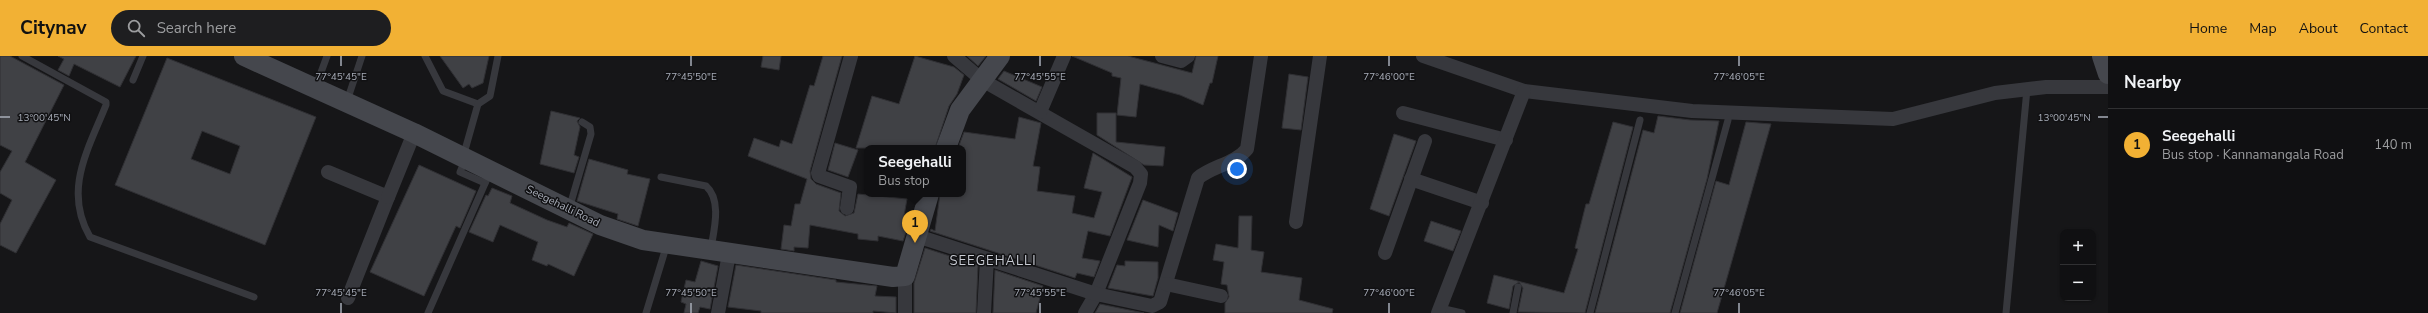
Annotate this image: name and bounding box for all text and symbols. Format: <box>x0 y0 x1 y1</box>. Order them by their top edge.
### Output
search box <box>111 10 391 46</box>
text: Citynav <box>20 15 87 41</box>
icon: search <box>125 17 147 39</box>
text: Search here <box>157 18 236 38</box>
text: Home <box>2189 19 2227 38</box>
text: Map <box>2249 19 2277 38</box>
text: About <box>2299 19 2338 38</box>
text: Contact <box>2360 19 2408 38</box>
text: 77°45'45"E <box>315 70 367 84</box>
text: 77°45'50"E <box>665 70 717 84</box>
text: 77°45'55"E <box>1014 70 1066 84</box>
text: 77°46'00"E <box>1363 70 1415 84</box>
text: 77°46'05"E <box>1713 70 1765 84</box>
text: Nearby <box>2124 71 2181 94</box>
text: 13°00'45"N <box>17 111 71 125</box>
text: 13°00'45"N <box>2037 111 2091 125</box>
text: Seegehalli <box>2162 126 2235 146</box>
text: 1 <box>2133 136 2141 154</box>
text: 140 m <box>2374 136 2412 154</box>
popup <box>864 145 966 197</box>
text: Bus stop · Kannamangala Road <box>2162 146 2344 164</box>
text: Seegehalli <box>878 152 952 172</box>
your location <box>1227 159 1247 179</box>
text: Bus stop <box>878 172 930 190</box>
street label: Seegehalli Road <box>524 182 602 230</box>
pin: 1 <box>902 210 928 243</box>
map controls <box>2060 229 2096 301</box>
button: + <box>2060 229 2096 265</box>
district label: SEEGEHALLI <box>950 252 1036 270</box>
button: − <box>2060 265 2096 301</box>
text: 77°45'45"E <box>315 286 367 300</box>
text: 77°45'50"E <box>665 286 717 300</box>
text: 77°45'55"E <box>1014 286 1066 300</box>
text: 77°46'00"E <box>1363 286 1415 300</box>
text: 77°46'05"E <box>1713 286 1765 300</box>

